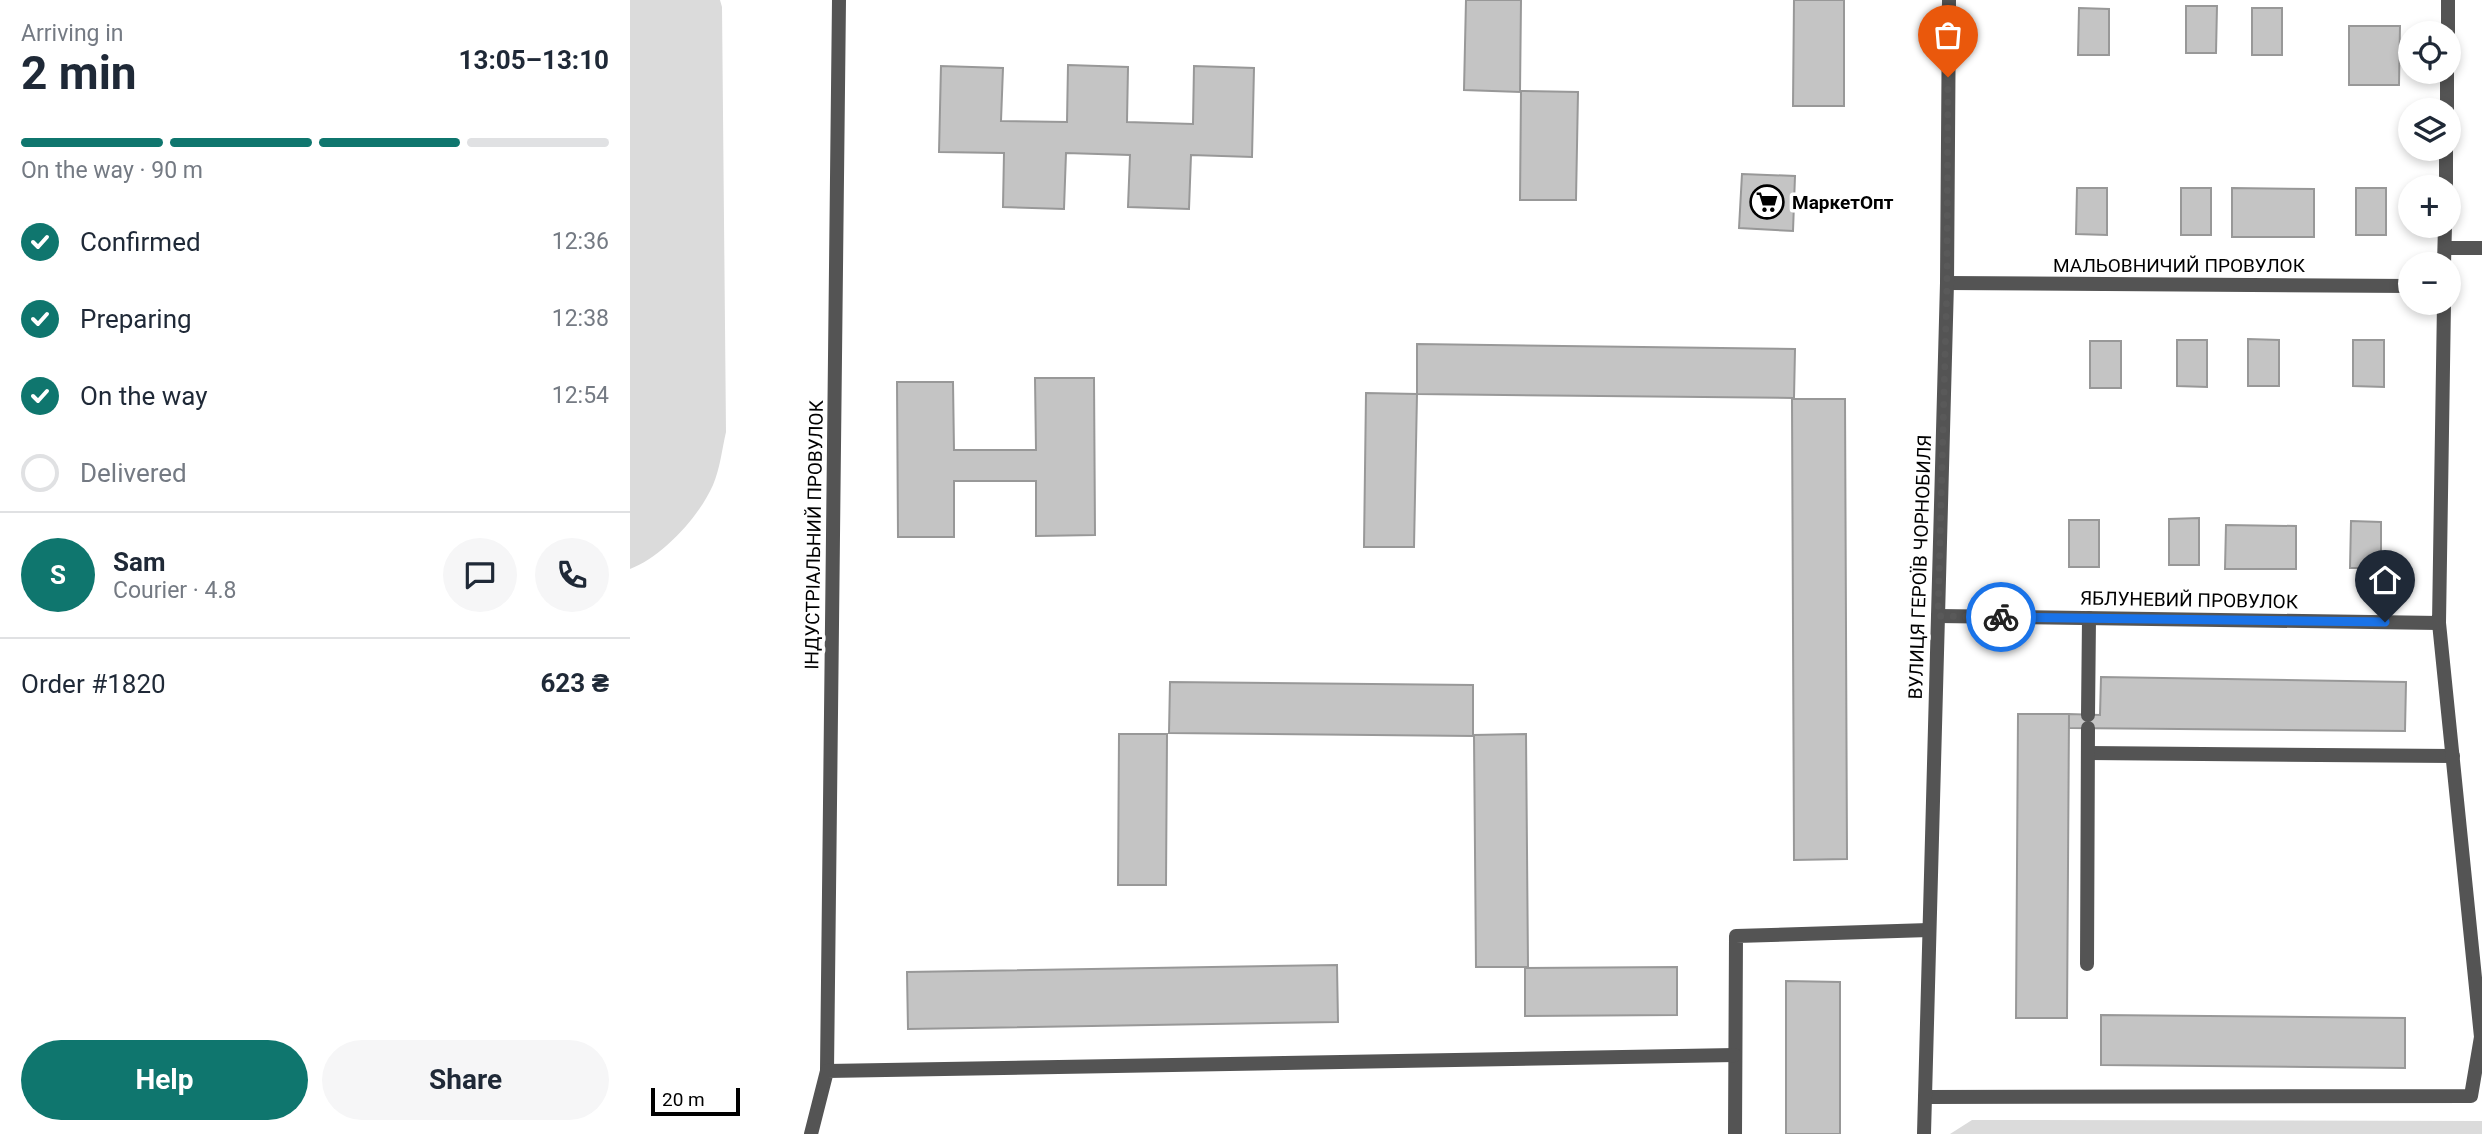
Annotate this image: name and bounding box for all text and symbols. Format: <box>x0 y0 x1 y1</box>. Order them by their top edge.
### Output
pin <box>1918 5 1978 77</box>
icon: bag <box>1929 16 1967 54</box>
text: Arriving in <box>21 20 124 47</box>
map controls <box>2398 21 2461 315</box>
button: locate <box>2398 21 2461 84</box>
text: 13:05–13:10 <box>459 45 609 75</box>
text: 2 min <box>21 46 137 100</box>
button: layers <box>2398 98 2461 161</box>
text: On the way · 90 m <box>21 157 203 184</box>
button: + <box>2398 175 2461 238</box>
supermarket icon: МаркетОпт <box>1748 183 1786 221</box>
place label: МаркетОпт <box>1792 191 1894 214</box>
icon: check <box>21 223 59 261</box>
text: Confirmed <box>80 227 201 257</box>
text: 12:36 <box>552 228 609 255</box>
button: − <box>2398 252 2461 315</box>
street label: МАЛЬОВНИЧИЙ ПРОВУЛОК <box>2053 254 2306 277</box>
icon: check <box>21 300 59 338</box>
text: Preparing <box>80 304 192 334</box>
text: 12:38 <box>552 305 609 332</box>
icon: check <box>21 377 59 415</box>
text: On the way <box>80 381 208 411</box>
text: 12:54 <box>552 382 609 409</box>
street label: ІНДУСТРІАЛЬНИЙ ПРОВУЛОК <box>800 399 828 670</box>
street label: ВУЛИЦЯ ГЕРОЇВ ЧОРНОБИЛЯ <box>1904 434 1936 700</box>
text: Delivered <box>80 458 187 488</box>
button: chat <box>443 538 517 612</box>
button: phone <box>535 538 609 612</box>
text: Sam <box>113 547 165 577</box>
pin <box>2355 550 2415 622</box>
text: S <box>50 560 66 590</box>
icon: home <box>2366 561 2404 599</box>
text: Courier · 4.8 <box>113 577 236 604</box>
courier <box>1966 582 2036 652</box>
street label: ЯБЛУНЕВИЙ ПРОВУЛОК <box>2080 587 2299 613</box>
icon: bike <box>1982 598 2020 636</box>
text: 623 ₴ <box>540 668 609 698</box>
text: Order #1820 <box>21 669 166 699</box>
button: Help <box>21 1040 308 1120</box>
button: Share <box>322 1040 609 1120</box>
scale bar <box>651 1085 740 1117</box>
text: 20 m <box>662 1088 705 1111</box>

